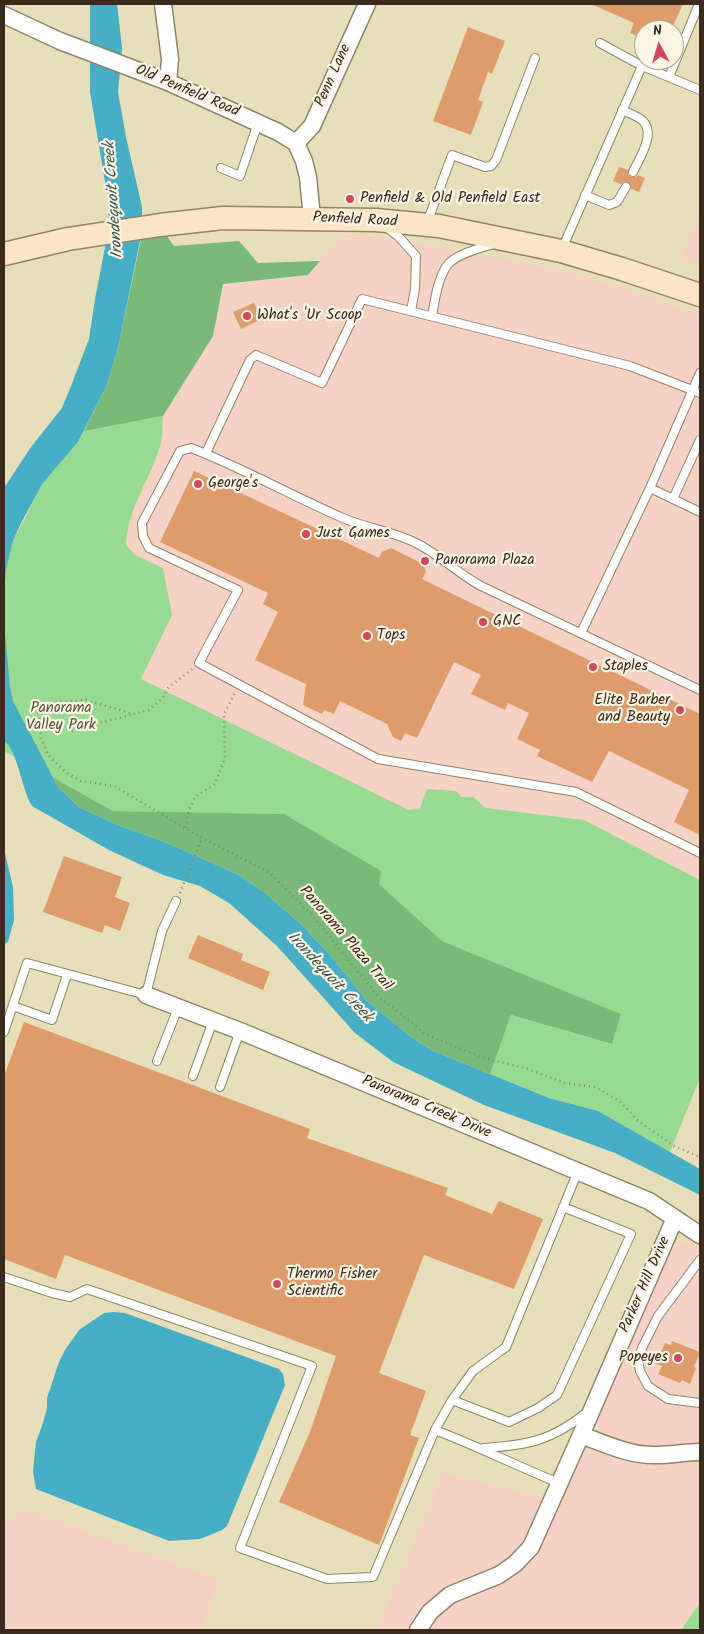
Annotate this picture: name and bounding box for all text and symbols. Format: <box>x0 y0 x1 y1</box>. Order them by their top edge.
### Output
north arrow <box>634 20 684 70</box>
text: N <box>652 20 663 42</box>
street label: Penn Lane <box>312 42 356 110</box>
street label: Old Penfield Road <box>132 62 242 122</box>
water label: Irondequoit Creek <box>101 141 129 259</box>
place label: Penfield & Old Penfield East <box>360 190 540 208</box>
marker: Penfield & Old Penfield East <box>344 193 356 205</box>
street label: Penfield Road <box>312 210 398 232</box>
place label: What's 'Ur Scoop <box>257 307 362 325</box>
marker: What's 'Ur Scoop <box>241 310 253 322</box>
place label: George's <box>208 475 258 493</box>
marker: George's <box>192 478 204 490</box>
place label: Just Games <box>316 525 390 543</box>
marker: Just Games <box>300 528 312 540</box>
place label: Panorama Plaza <box>435 552 534 570</box>
marker: Panorama Plaza <box>419 555 431 567</box>
place label: GNC <box>493 613 521 631</box>
marker: GNC <box>477 616 489 628</box>
place label: Tops <box>377 627 405 645</box>
marker: Tops <box>361 630 373 642</box>
place label: Staples <box>603 658 648 676</box>
marker: Staples <box>587 661 599 673</box>
place label: Elite Barber and Beauty <box>594 692 670 727</box>
park label: Panorama Valley Park <box>26 700 96 735</box>
marker: Elite Barber and Beauty <box>674 704 686 716</box>
street label: Panorama Plaza Trail <box>295 883 395 995</box>
water label: Irondequoit Creek <box>282 929 376 1027</box>
street label: Panorama Creek Drive <box>359 1073 493 1143</box>
street label: Parker Hill Drive <box>617 1234 675 1336</box>
place label: Thermo Fisher Scientific <box>287 1266 377 1301</box>
marker: Thermo Fisher Scientific <box>271 1278 283 1290</box>
place label: Popeyes <box>619 1349 668 1367</box>
marker: Popeyes <box>672 1352 684 1364</box>

